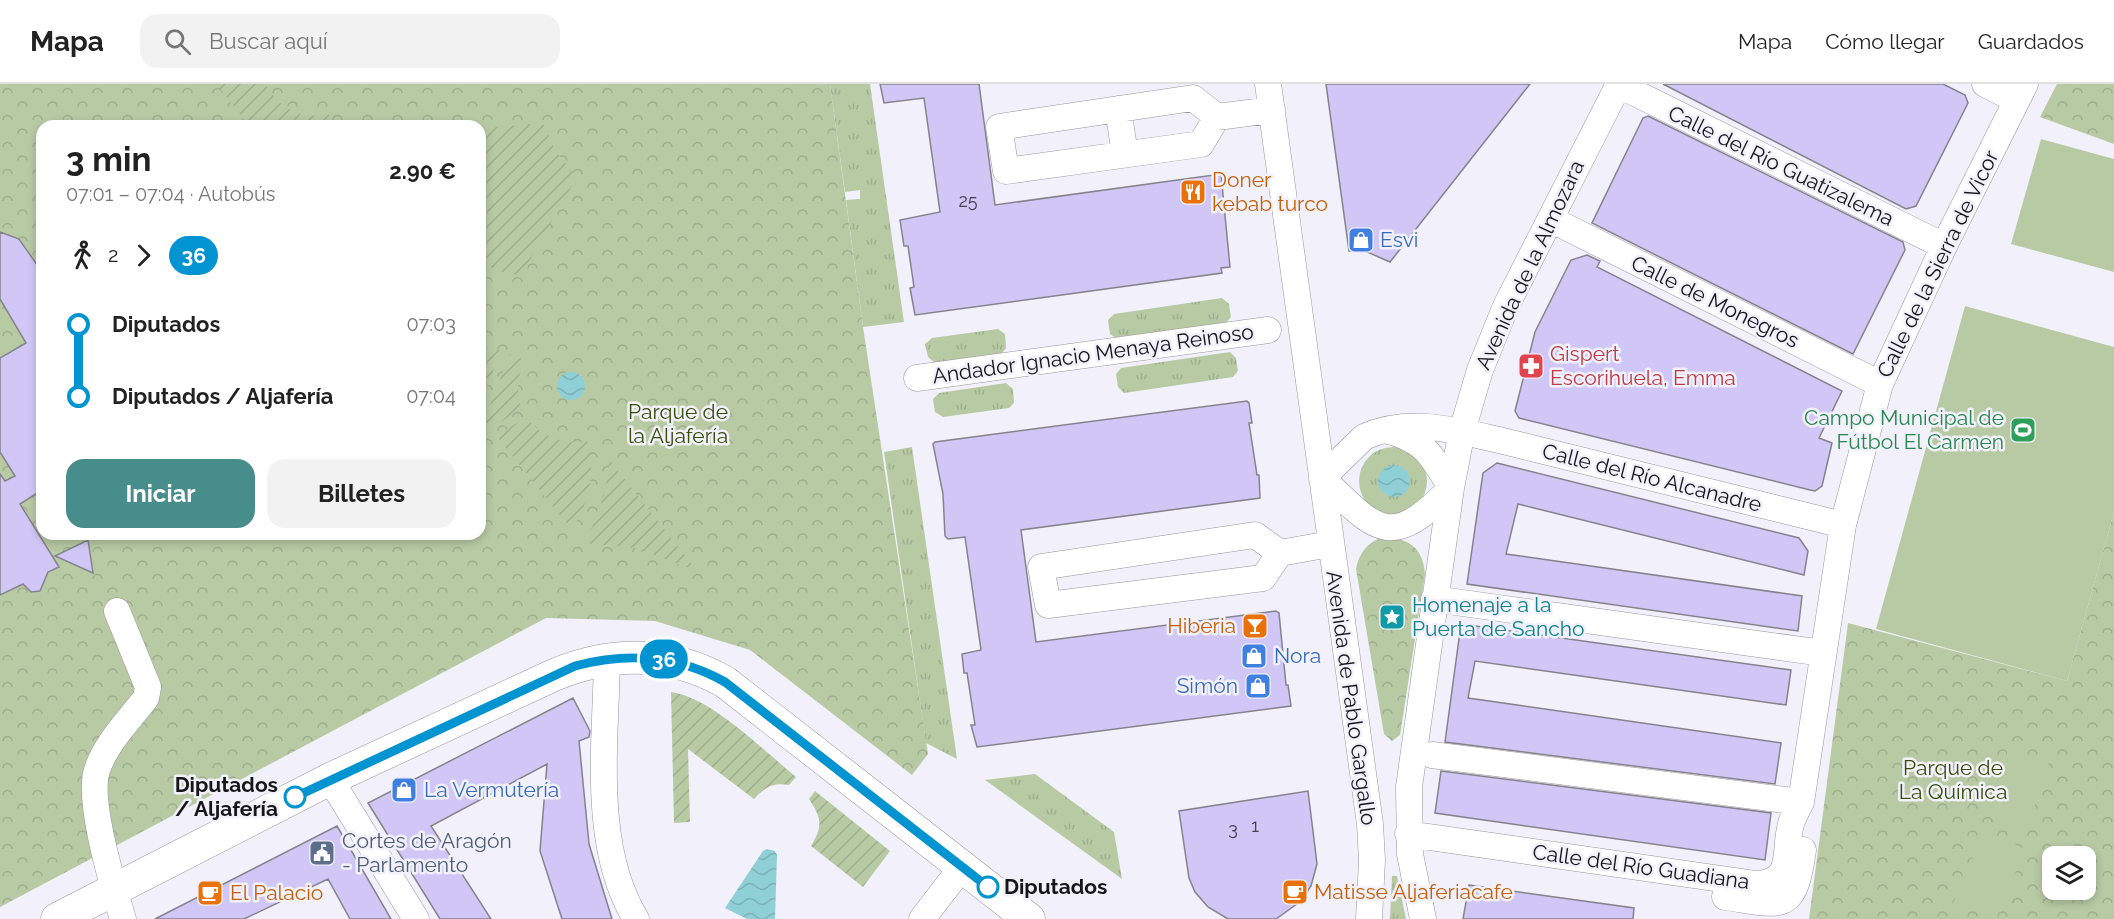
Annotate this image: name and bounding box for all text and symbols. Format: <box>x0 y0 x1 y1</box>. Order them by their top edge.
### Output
search box <box>140 14 560 68</box>
text: Mapa <box>30 25 104 58</box>
icon: search <box>161 25 194 58</box>
text: Buscar aquí <box>209 28 328 54</box>
text: Mapa <box>1738 29 1792 54</box>
text: Cómo llegar <box>1825 29 1945 54</box>
text: Guardados <box>1978 29 2084 54</box>
street label: Calle del Río Guatizalema <box>1664 100 1898 231</box>
text: 3 min <box>66 140 151 179</box>
street label: Calle de la Sierra de Vicor <box>1872 146 2004 381</box>
street label: Avenida de la Almozara <box>1470 156 1589 373</box>
text: 2.90 € <box>389 158 456 184</box>
place label: Doner kebab turco <box>1212 167 1328 216</box>
restaurant icon: Doner kebab turco <box>1178 177 1208 207</box>
text: 07:01 – 07:04 · Autobús <box>66 182 276 206</box>
house number: 25 <box>958 190 978 211</box>
shop icon: Esvi <box>1346 225 1376 255</box>
place label: Esvi <box>1380 227 1418 252</box>
icon: walk <box>66 239 99 272</box>
icon: forward <box>127 239 160 272</box>
text: 2 <box>108 243 118 267</box>
text: 36 <box>181 243 206 268</box>
street label: Calle de Monegros <box>1627 250 1803 353</box>
text: Diputados <box>112 311 220 337</box>
text: 07:03 <box>407 312 456 336</box>
street label: Andador Ignacio Menaya Reinoso <box>931 319 1255 388</box>
place label: Gispert Escorihuela, Emma <box>1550 341 1736 390</box>
pharmacy icon: Gispert Escorihuela, Emma <box>1516 351 1546 381</box>
text: Diputados / Aljafería <box>112 383 333 409</box>
text: 07:04 <box>406 384 456 408</box>
park label: Parque de la Aljafería <box>628 399 728 448</box>
place label: Campo Municipal de Fútbol El Carmen <box>1804 405 2004 454</box>
sports icon: Campo Municipal de Fútbol El Carmen <box>2008 415 2038 445</box>
street label: Calle del Río Alcanadre <box>1540 438 1764 517</box>
button: Iniciar <box>66 459 255 528</box>
button: Billetes <box>267 459 456 528</box>
street label: Avenida de Pablo Gargallo <box>1321 569 1382 827</box>
place label: Homenaje a la Puerta de Sancho <box>1412 592 1585 641</box>
place icon: Homenaje a la Puerta de Sancho <box>1377 602 1407 632</box>
bar icon: Hiberia <box>1240 611 1270 641</box>
place label: Hiberia <box>1167 613 1236 638</box>
line badge: 36 <box>637 640 691 678</box>
shop icon: Nora <box>1239 641 1269 671</box>
place label: Nora <box>1274 643 1321 668</box>
text: 36 <box>652 647 676 672</box>
shop icon: Simón <box>1243 671 1273 701</box>
place label: Simón <box>1177 673 1238 698</box>
park label: Parque de La Química <box>1899 755 2007 804</box>
place label: Diputados / Aljafería <box>175 772 278 821</box>
shop icon: La Vermutería <box>389 775 419 805</box>
place label: La Vermutería <box>424 777 559 802</box>
marker: Diputados / Aljafería <box>284 786 306 808</box>
house number: 1 <box>1251 815 1259 836</box>
house number: 3 <box>1228 818 1238 839</box>
place label: Cortes de Aragón - Parlamento <box>342 828 512 877</box>
public building icon: Cortes de Aragón - Parlamento <box>307 838 337 868</box>
street label: Calle del Río Guadiana <box>1531 839 1751 894</box>
map controls <box>2042 846 2096 900</box>
button: layers <box>2042 846 2096 900</box>
place label: Diputados <box>1004 874 1107 899</box>
marker: Diputados <box>977 876 999 898</box>
cafe icon: Matisse Aljaferiacafe <box>1280 877 1310 907</box>
cafe icon: El Palacio <box>195 878 225 908</box>
place label: Matisse Aljaferiacafe <box>1314 879 1513 904</box>
place label: El Palacio <box>230 880 323 905</box>

